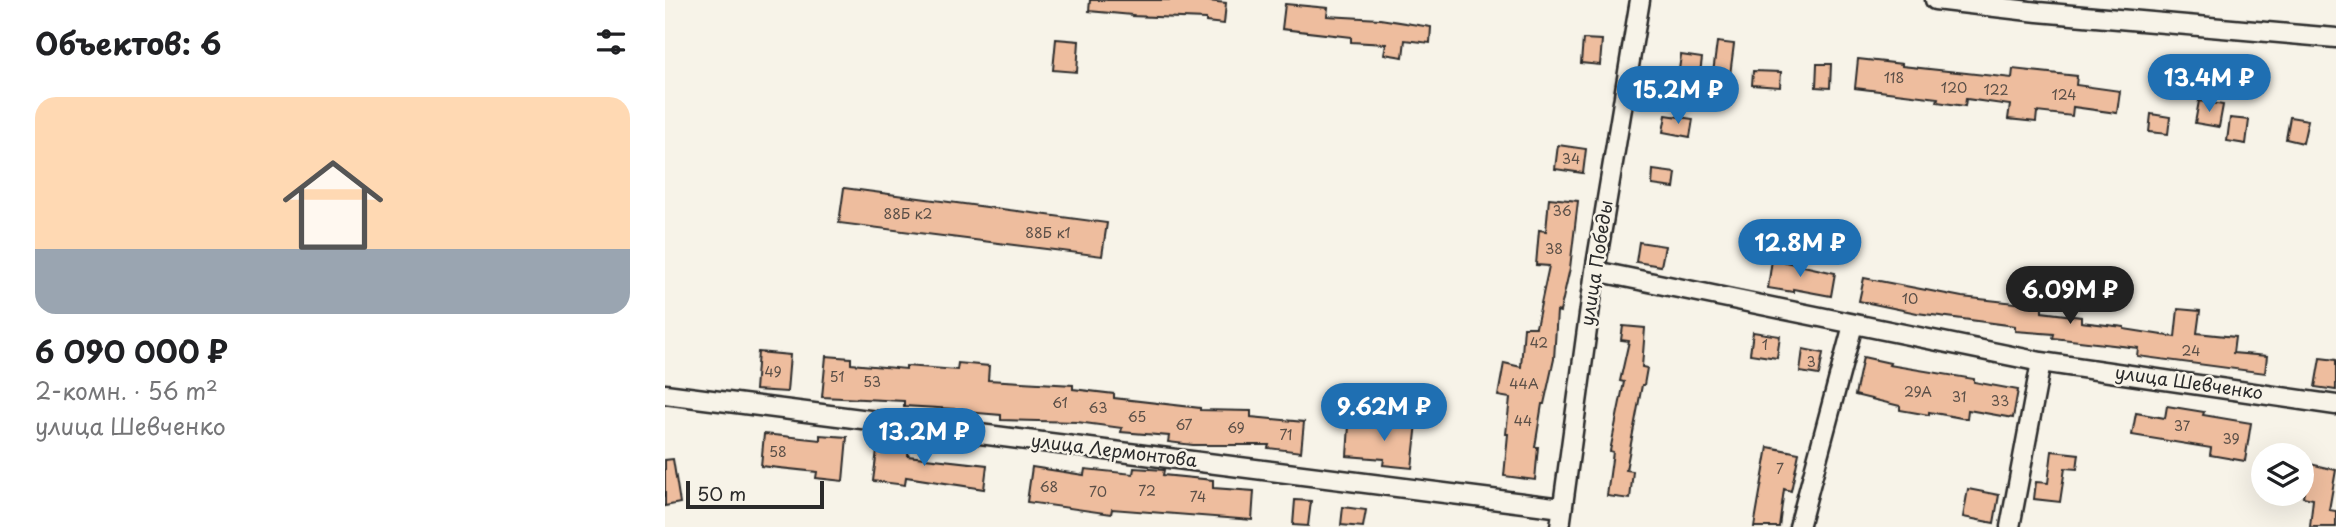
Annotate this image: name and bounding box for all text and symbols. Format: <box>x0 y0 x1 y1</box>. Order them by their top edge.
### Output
text: Объектов: 6 <box>35 20 221 65</box>
icon: filters <box>592 23 630 61</box>
pin: 13.4M ₽ <box>2144 54 2274 114</box>
text: 13.4M ₽ <box>2164 59 2254 94</box>
pin: 15.2M ₽ <box>1613 66 1743 126</box>
house number: 118 <box>1884 67 1904 88</box>
text: 15.2M ₽ <box>1633 71 1723 106</box>
house number: 120 <box>1941 77 1967 98</box>
house number: 122 <box>1983 79 2009 100</box>
house number: 124 <box>2051 84 2077 105</box>
icon: home <box>270 142 396 268</box>
house number: 34 <box>1562 148 1580 169</box>
street label: улица Победы <box>1572 198 1619 328</box>
house number: 36 <box>1552 200 1572 221</box>
house number: 88Б к2 <box>884 203 933 224</box>
pin: 12.8M ₽ <box>1735 219 1865 279</box>
house number: 88Б к1 <box>1025 222 1071 243</box>
text: 12.8M ₽ <box>1754 224 1846 259</box>
house number: 38 <box>1545 238 1563 259</box>
pin: 6.09M ₽ <box>2005 266 2135 326</box>
text: 6.09M ₽ <box>2022 271 2118 306</box>
house number: 10 <box>1902 288 1918 309</box>
text: 6 090 000 ₽ <box>35 328 228 373</box>
house number: 42 <box>1530 332 1548 353</box>
house number: 1 <box>1762 334 1768 355</box>
house number: 24 <box>2182 340 2200 361</box>
house number: 3 <box>1806 351 1816 372</box>
street label: улица Шевченко <box>2113 358 2265 405</box>
house number: 49 <box>764 361 782 382</box>
house number: 51 <box>830 366 844 387</box>
house number: 53 <box>863 371 881 392</box>
text: 2-комн. · 56 m² <box>35 373 218 408</box>
house number: 44А <box>1509 373 1539 394</box>
house number: 29А <box>1904 381 1932 402</box>
pin: 9.62M ₽ <box>1319 384 1449 443</box>
house number: 31 <box>1952 386 1966 407</box>
text: 9.62M ₽ <box>1337 388 1431 423</box>
house number: 33 <box>1991 390 2009 411</box>
house number: 61 <box>1052 392 1068 413</box>
house number: 63 <box>1089 397 1107 418</box>
house number: 65 <box>1128 406 1146 427</box>
text: улица Шевченко <box>35 408 226 443</box>
pin: 13.2M ₽ <box>859 408 989 468</box>
house number: 44 <box>1514 410 1532 431</box>
text: 13.2M ₽ <box>878 413 970 448</box>
house number: 67 <box>1175 414 1193 435</box>
house number: 37 <box>2174 415 2191 436</box>
house number: 69 <box>1227 417 1245 438</box>
house number: 71 <box>1279 424 1293 445</box>
street label: улица Лермонтова <box>1030 426 1200 473</box>
house number: 39 <box>2222 428 2240 449</box>
house number: 58 <box>769 441 787 462</box>
map controls <box>2251 443 2314 506</box>
button: layers <box>2251 443 2314 506</box>
house number: 7 <box>1776 458 1784 479</box>
house number: 68 <box>1040 476 1058 497</box>
scale bar <box>686 478 824 510</box>
text: 50 m <box>697 479 746 507</box>
house number: 72 <box>1138 480 1156 501</box>
house number: 70 <box>1089 481 1107 502</box>
house number: 74 <box>1190 486 1206 507</box>

